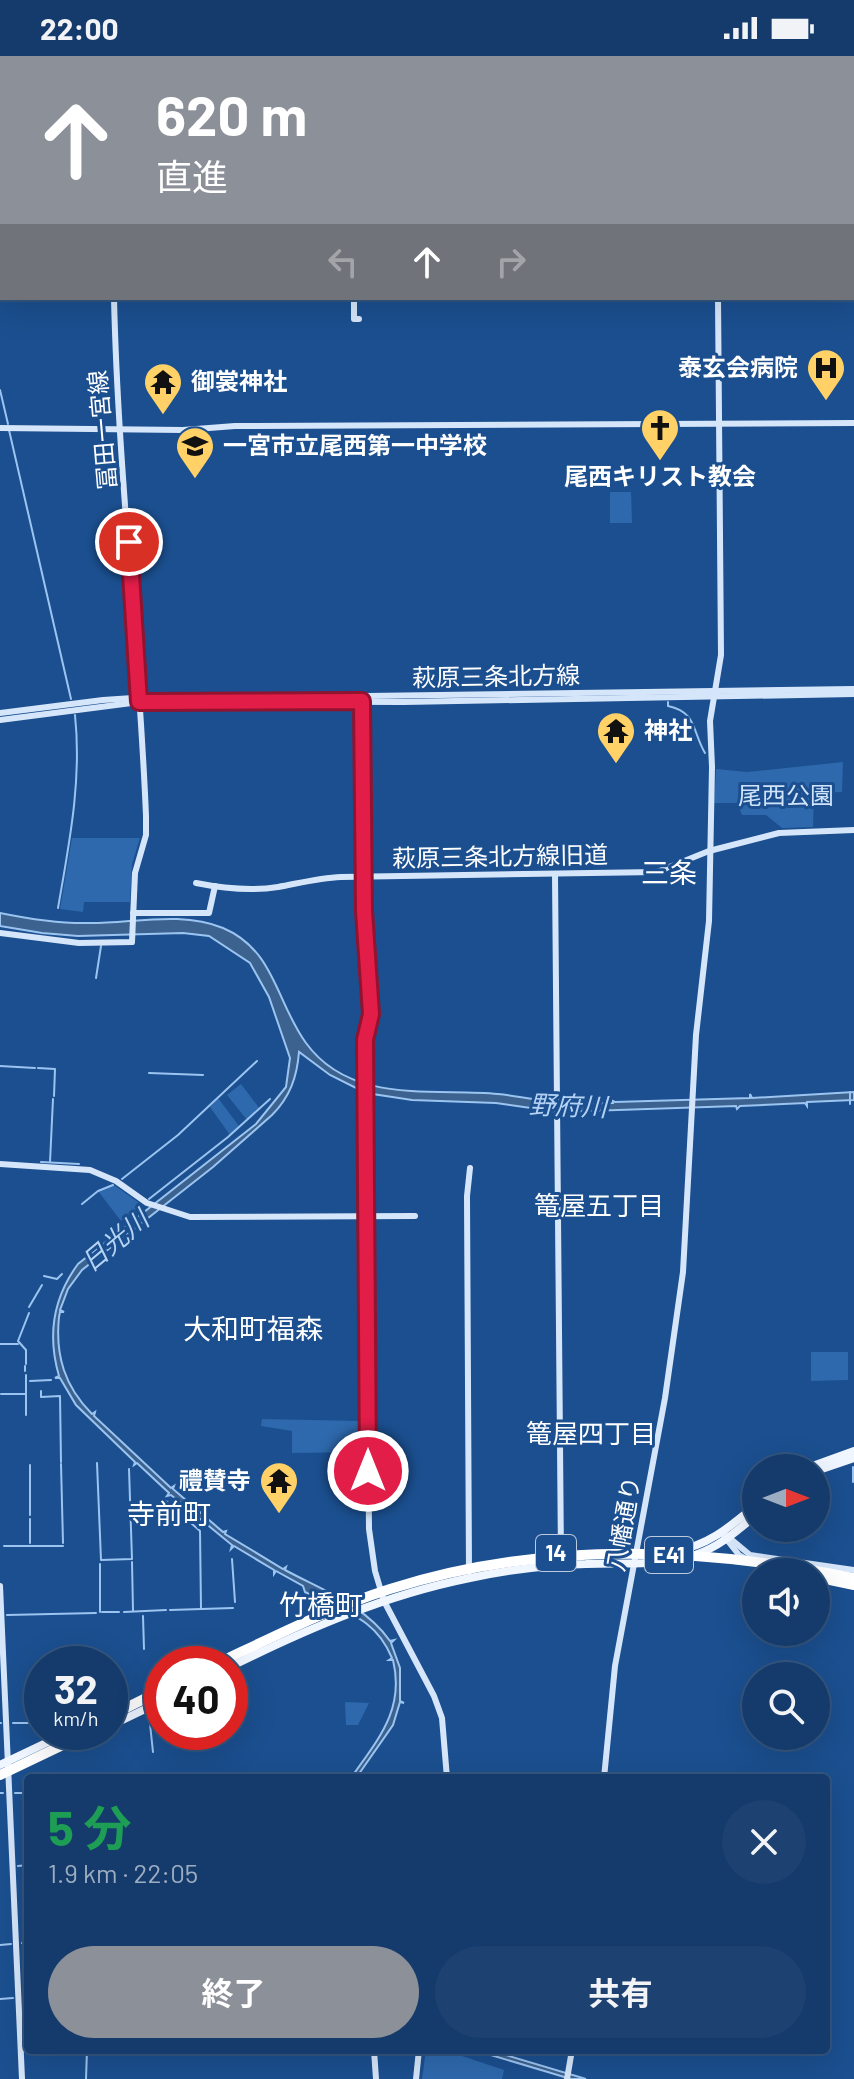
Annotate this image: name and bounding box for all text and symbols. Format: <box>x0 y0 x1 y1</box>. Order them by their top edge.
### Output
text: 22:00 <box>40 10 119 46</box>
text: 620 m <box>156 80 307 147</box>
icon: ahead <box>24 88 128 192</box>
text: 直進 <box>156 154 228 197</box>
icon: left <box>321 240 365 284</box>
icon: ahead <box>405 240 449 284</box>
icon: right <box>489 240 533 284</box>
hospital icon: 泰玄会病院 <box>805 347 847 402</box>
place label: 泰玄会病院 <box>678 352 798 381</box>
temple icon: 御裳神社 <box>142 361 184 416</box>
place label: 御裳神社 <box>191 366 287 395</box>
street label: 冨田一宮線 <box>82 369 121 491</box>
church icon: 尾西キリスト教会 <box>639 407 681 462</box>
school or university icon: 一宮市立尾西第一中学校 <box>174 425 216 480</box>
place label: 一宮市立尾西第一中学校 <box>223 430 487 459</box>
place label: 尾西キリスト教会 <box>564 461 756 490</box>
pin <box>95 508 163 576</box>
icon: arrive <box>107 520 151 564</box>
street label: 萩原三条北方線 <box>412 660 580 691</box>
temple icon: 神社 <box>595 710 637 765</box>
place label: 神社 <box>644 715 692 744</box>
park label: 尾西公園 <box>738 780 834 809</box>
street label: 萩原三条北方線旧道 <box>392 839 608 872</box>
district label: 三条 <box>641 855 697 889</box>
water label: 野府川 <box>529 1088 611 1121</box>
district label: 篭屋五丁目 <box>534 1189 664 1220</box>
water label: 日光川 <box>74 1201 156 1277</box>
district label: 大和町福森 <box>183 1311 323 1345</box>
district label: 篭屋四丁目 <box>526 1417 656 1448</box>
position arrow <box>326 1429 410 1513</box>
north arrow <box>742 1454 830 1542</box>
map controls <box>742 1454 830 1750</box>
temple icon: 禮賛寺 <box>258 1460 300 1515</box>
place label: 禮賛寺 <box>179 1465 251 1494</box>
street label: 八幡通り <box>600 1474 645 1574</box>
district label: 寺前町 <box>127 1496 211 1530</box>
road number: 14 <box>536 1535 576 1571</box>
road number: E41 <box>645 1537 693 1573</box>
button: sound <box>742 1558 830 1646</box>
district label: 竹橋町 <box>279 1587 363 1621</box>
speed limit sign: 40 <box>144 1646 248 1750</box>
button: search <box>742 1662 830 1750</box>
text: 32 <box>54 1664 98 1712</box>
text: km/h <box>53 1706 99 1730</box>
text: 5 分 <box>48 1798 131 1856</box>
button: close <box>722 1800 806 1884</box>
text: 1.9 km · 22:05 <box>48 1857 198 1888</box>
button: 終了 <box>48 1946 419 2038</box>
button: 共有 <box>435 1946 806 2038</box>

